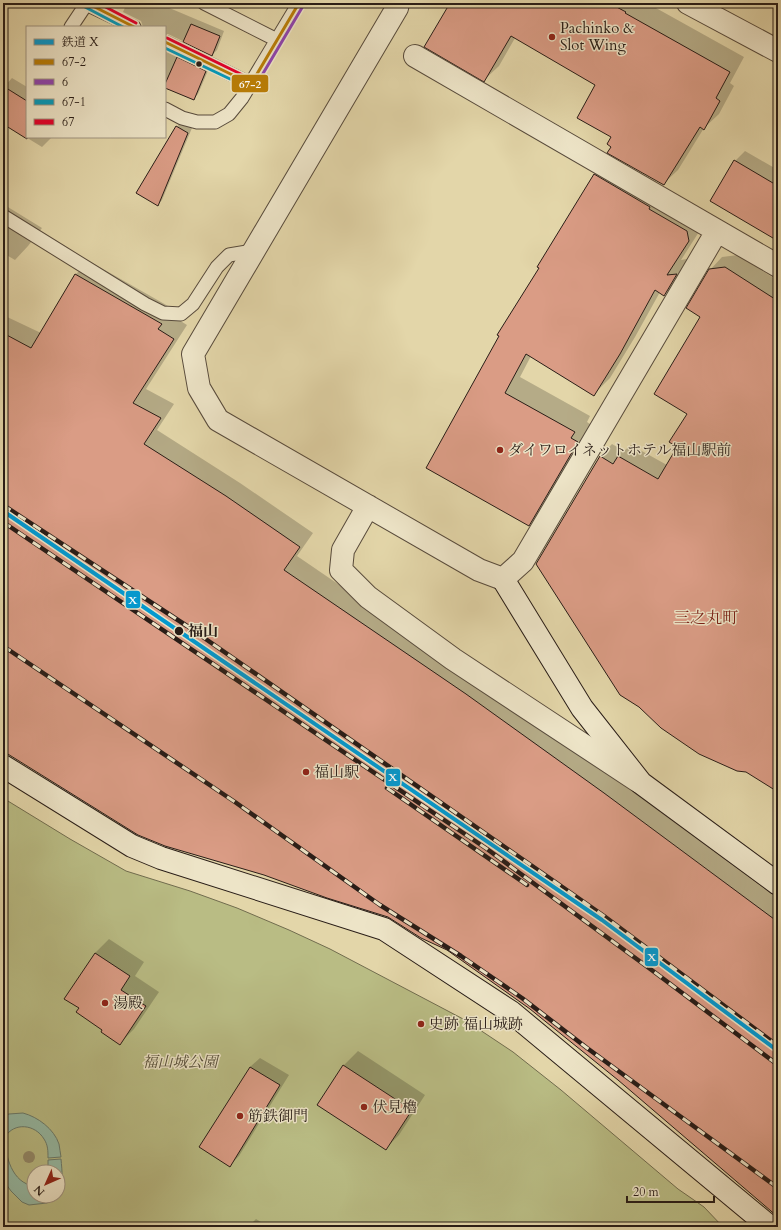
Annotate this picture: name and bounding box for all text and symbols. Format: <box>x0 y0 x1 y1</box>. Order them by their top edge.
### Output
place label: Pachinko & Slot Wing <box>560 18 634 55</box>
legend <box>26 26 166 138</box>
marker: Pachinko & Slot Wing <box>547 32 557 42</box>
text: 鉄道 X <box>61 34 99 50</box>
text: 67-2 <box>62 54 86 70</box>
unlabelled marker <box>194 59 204 69</box>
text: 6 <box>62 74 68 90</box>
line badge: 67-2 <box>231 74 269 93</box>
text: 67-2 <box>239 77 261 92</box>
text: 67-1 <box>62 94 86 110</box>
text: 67 <box>62 114 74 130</box>
place label: ダイワロイネットホテル福山駅前 <box>508 440 731 460</box>
marker: ダイワロイネットホテル福山駅前 <box>495 445 505 455</box>
line badge: X <box>125 590 141 609</box>
text: X <box>128 593 138 608</box>
district label: 三之丸町 <box>674 607 738 629</box>
place label: 福山 <box>188 621 218 641</box>
marker: 福山 <box>173 625 185 637</box>
place label: 福山駅 <box>314 762 359 782</box>
marker: 福山駅 <box>301 767 311 777</box>
line badge: X <box>385 768 401 787</box>
text: X <box>388 770 398 785</box>
line badge: X <box>644 947 659 967</box>
text: X <box>647 950 657 965</box>
place label: 湯殿 <box>113 993 143 1013</box>
marker: 湯殿 <box>100 998 110 1008</box>
place label: 史跡 福山城跡 <box>429 1014 523 1034</box>
marker: 史跡 福山城跡 <box>416 1019 426 1029</box>
park label: 福山城公園 <box>142 1052 220 1072</box>
place label: 伏見櫓 <box>372 1097 417 1117</box>
marker: 伏見櫓 <box>359 1102 369 1112</box>
place label: 筋鉄御門 <box>248 1106 308 1126</box>
marker: 筋鉄御門 <box>235 1111 245 1121</box>
north arrow <box>26 1164 66 1204</box>
scale bar <box>627 1178 714 1204</box>
text: N <box>30 1182 48 1199</box>
text: 20 m <box>633 1184 660 1200</box>

